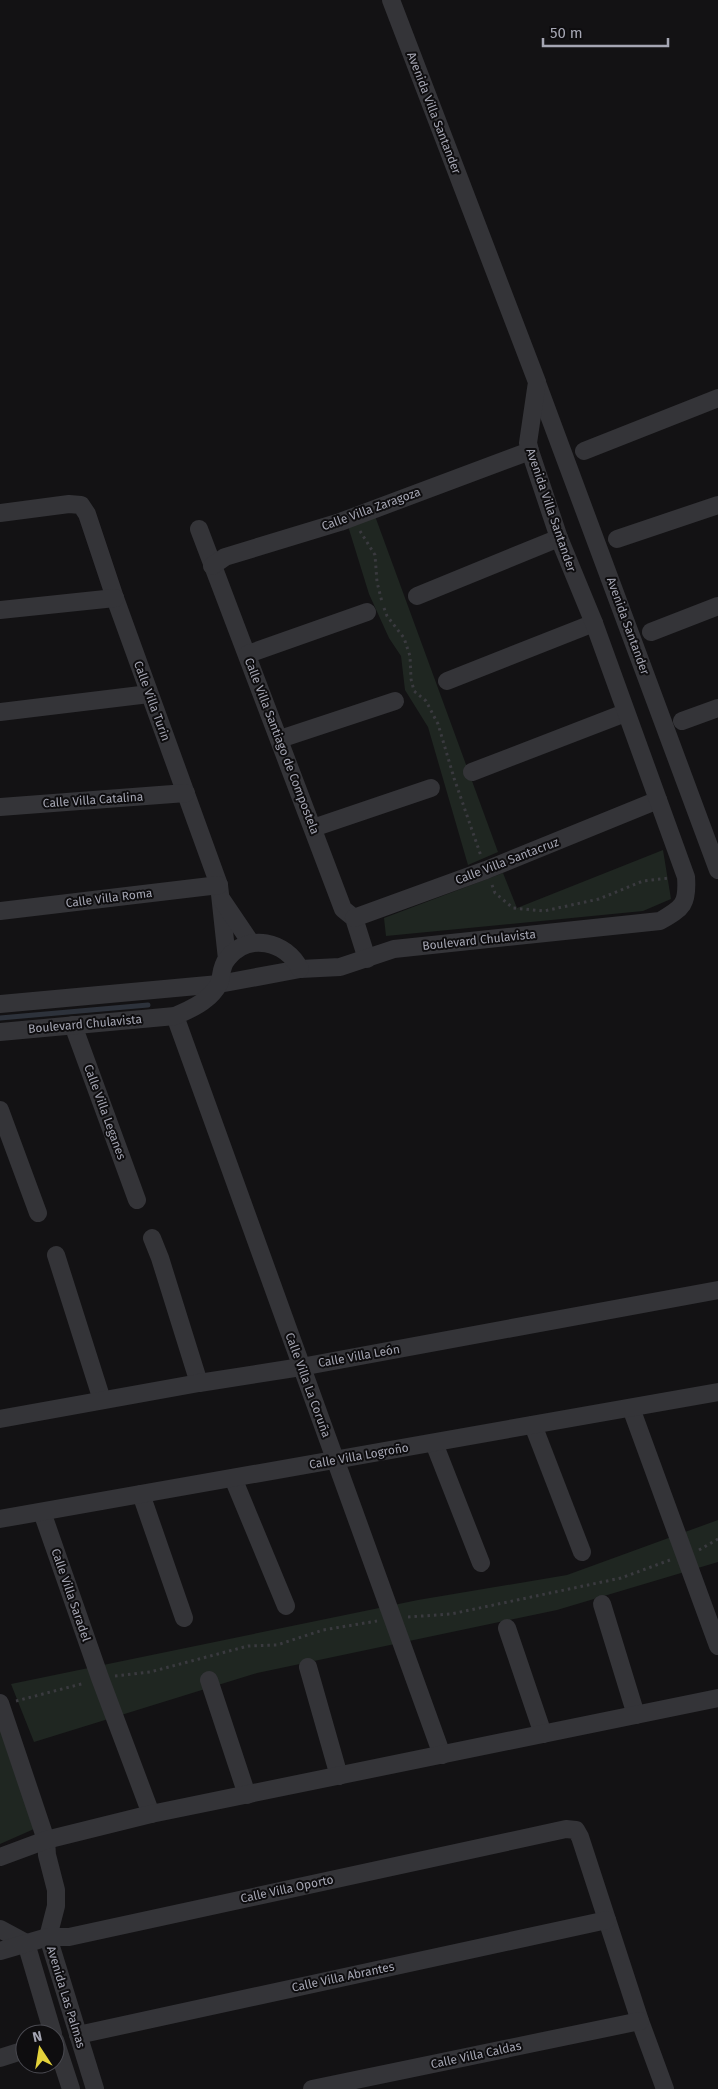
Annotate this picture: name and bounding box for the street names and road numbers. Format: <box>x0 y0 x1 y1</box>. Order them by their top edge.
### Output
street label: Avenida Villa Santander <box>404 50 464 176</box>
street label: Avenida Villa Santander <box>523 446 579 574</box>
street label: Calle Villa Zaragoza <box>320 485 422 533</box>
street label: Avenida Santander <box>604 575 652 677</box>
street label: Calle Villa Santiago de Compostela <box>242 656 322 836</box>
street label: Calle Villa Turin <box>131 659 173 743</box>
street label: Calle Villa Catalina <box>42 790 144 810</box>
street label: Calle Villa Santacruz <box>453 835 561 887</box>
street label: Calle Villa Roma <box>65 886 153 910</box>
street label: Boulevard Chulavista <box>421 927 537 953</box>
street label: Boulevard Chulavista <box>28 1012 142 1036</box>
street label: Calle Villa Leganes <box>81 1062 129 1162</box>
street label: Calle Villa La Coruña <box>282 1331 334 1439</box>
street label: Calle Villa León <box>317 1342 401 1370</box>
street label: Calle Villa Logroño <box>308 1440 410 1472</box>
street label: Calle Villa Saradel <box>49 1547 94 1644</box>
street label: Calle Villa Oporto <box>239 1872 335 1906</box>
street label: Avenida Las Palmas <box>44 1944 88 2050</box>
street label: Calle Villa Abrantes <box>290 1959 396 1995</box>
street label: Calle Villa Caldas <box>430 2038 523 2071</box>

